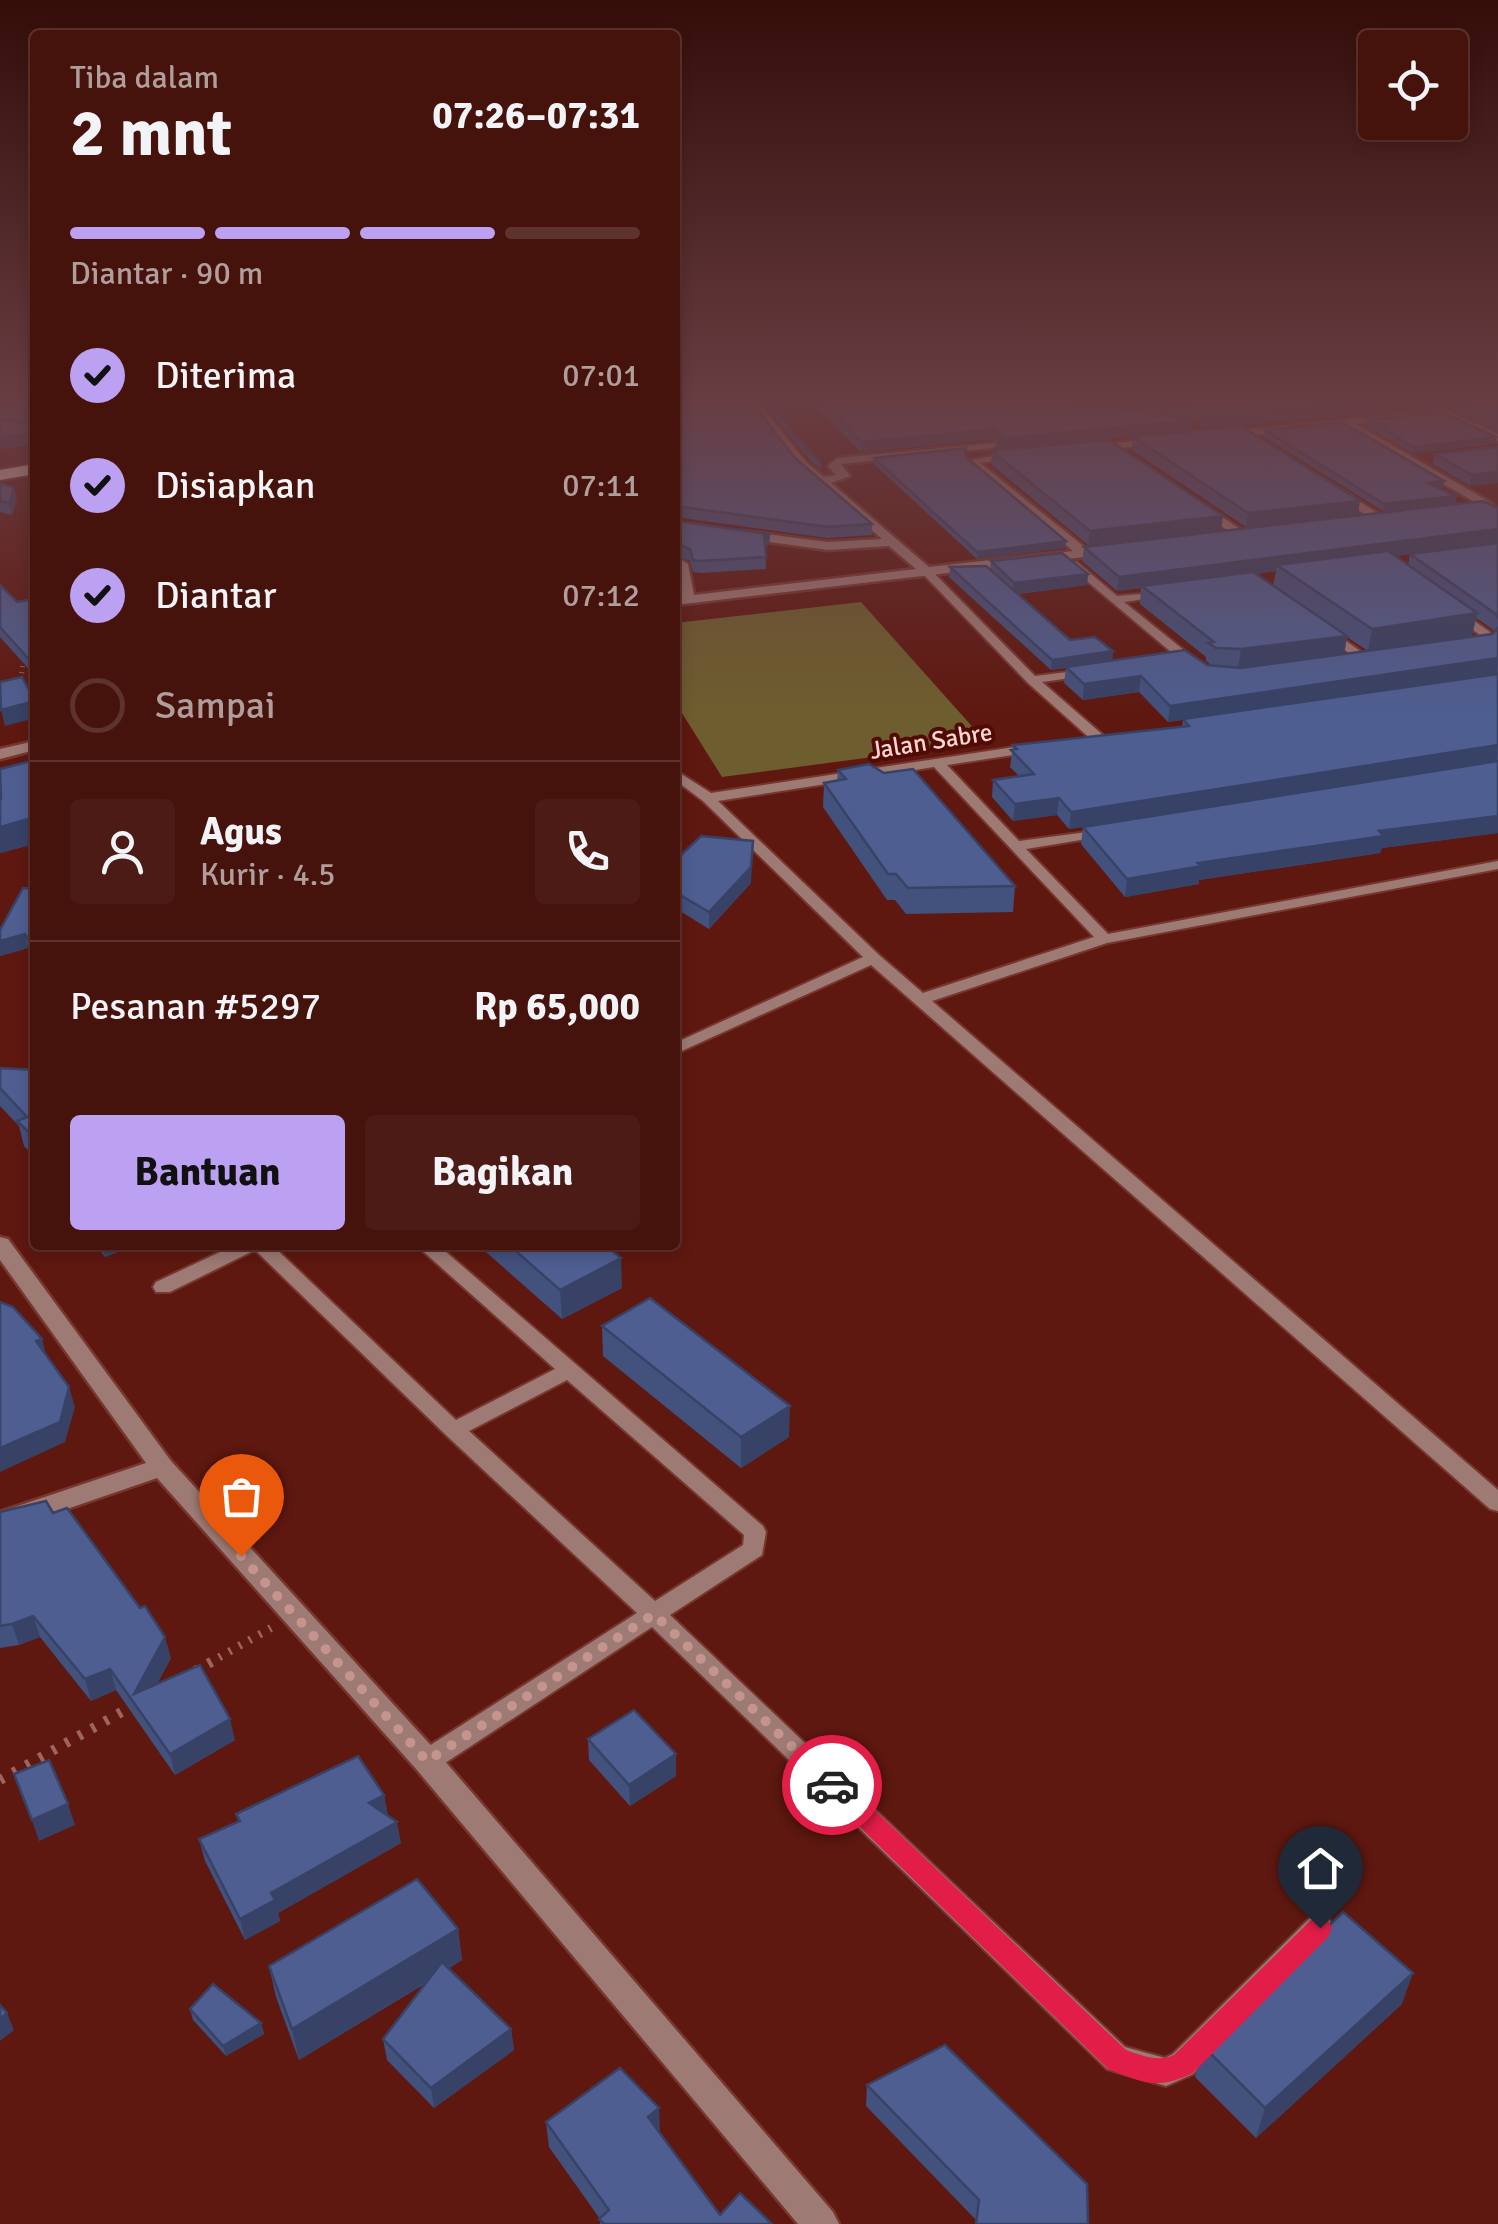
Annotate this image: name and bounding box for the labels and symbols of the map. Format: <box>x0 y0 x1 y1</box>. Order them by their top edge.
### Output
street label: Jalan Sabre <box>868 716 994 766</box>
pin <box>199 1454 284 1557</box>
courier <box>782 1735 882 1835</box>
pin <box>1278 1826 1363 1929</box>

